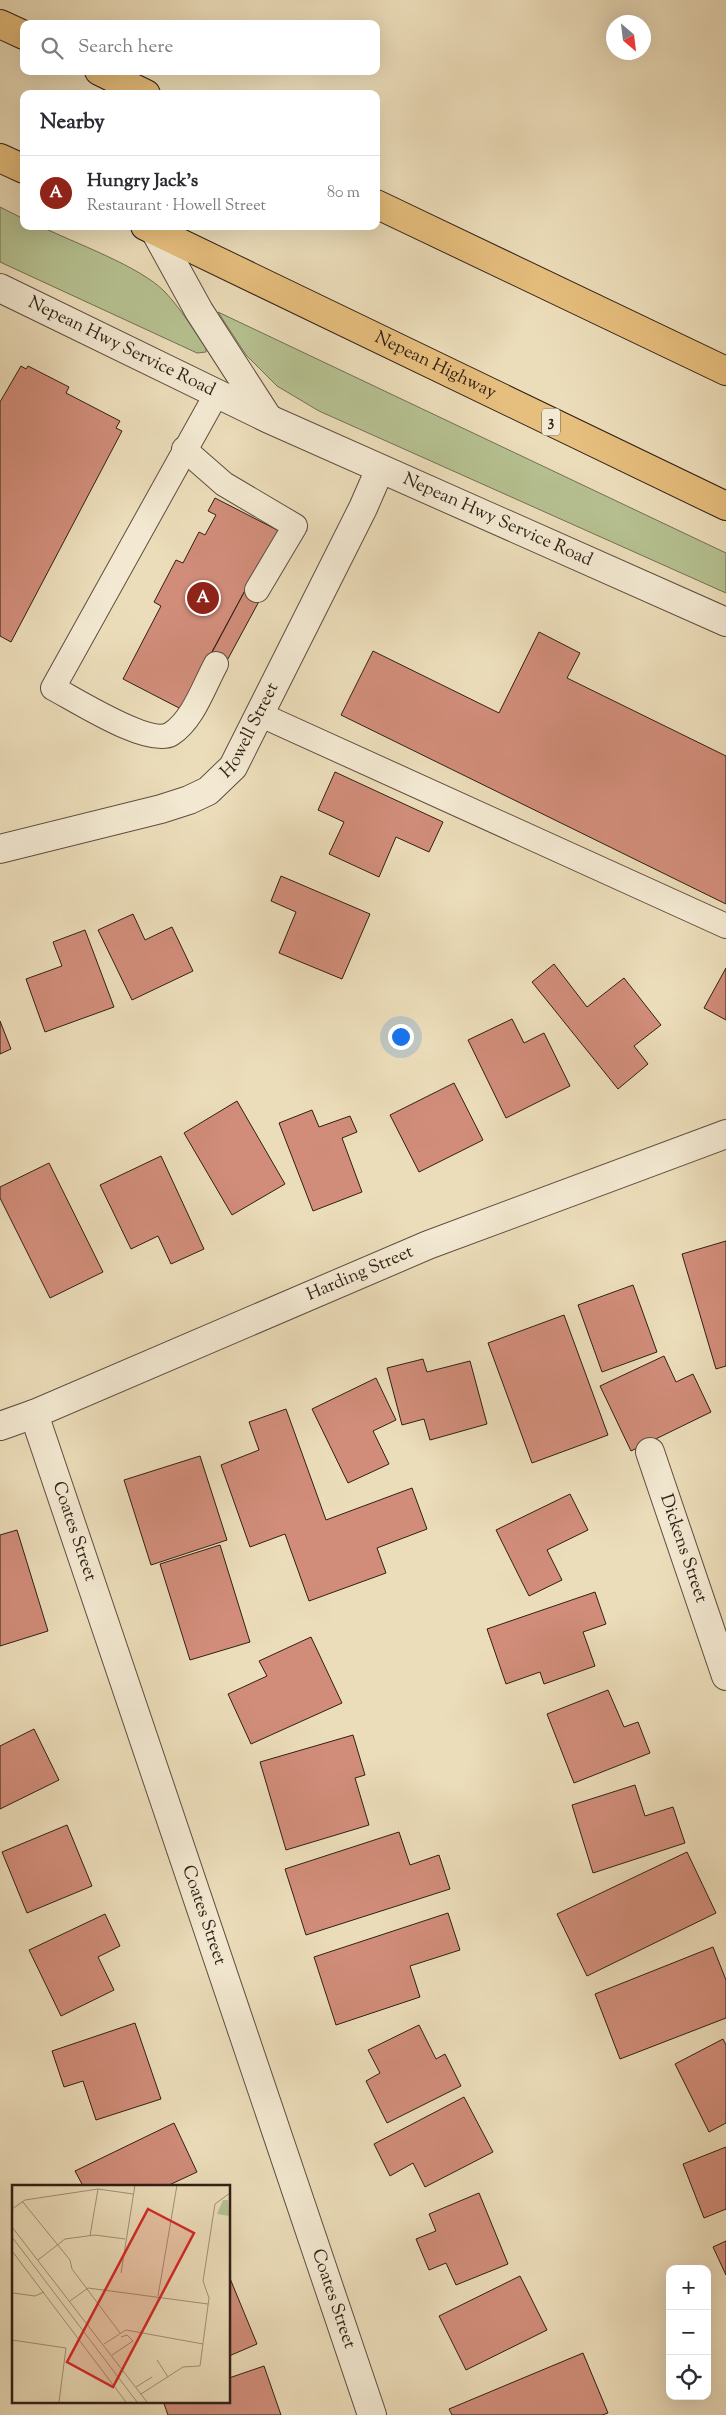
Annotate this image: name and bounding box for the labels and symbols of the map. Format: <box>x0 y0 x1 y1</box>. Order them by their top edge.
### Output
north arrow <box>606 15 651 60</box>
street label: Nepean Hwy Service Road <box>23 290 219 404</box>
street label: Nepean Highway <box>370 325 500 406</box>
road number: 3 <box>542 408 560 436</box>
street label: Nepean Hwy Service Road <box>398 467 596 574</box>
pin: A <box>187 579 219 617</box>
street label: Howell Street <box>215 678 286 785</box>
your location <box>388 1024 414 1050</box>
street label: Harding Street <box>303 1240 418 1308</box>
street label: Coates Street <box>45 1478 103 1585</box>
street label: Dickens Street <box>652 1491 713 1606</box>
street label: Coates Street <box>174 1862 232 1969</box>
inset map <box>12 2185 230 2402</box>
street label: Coates Street <box>304 2246 362 2352</box>

